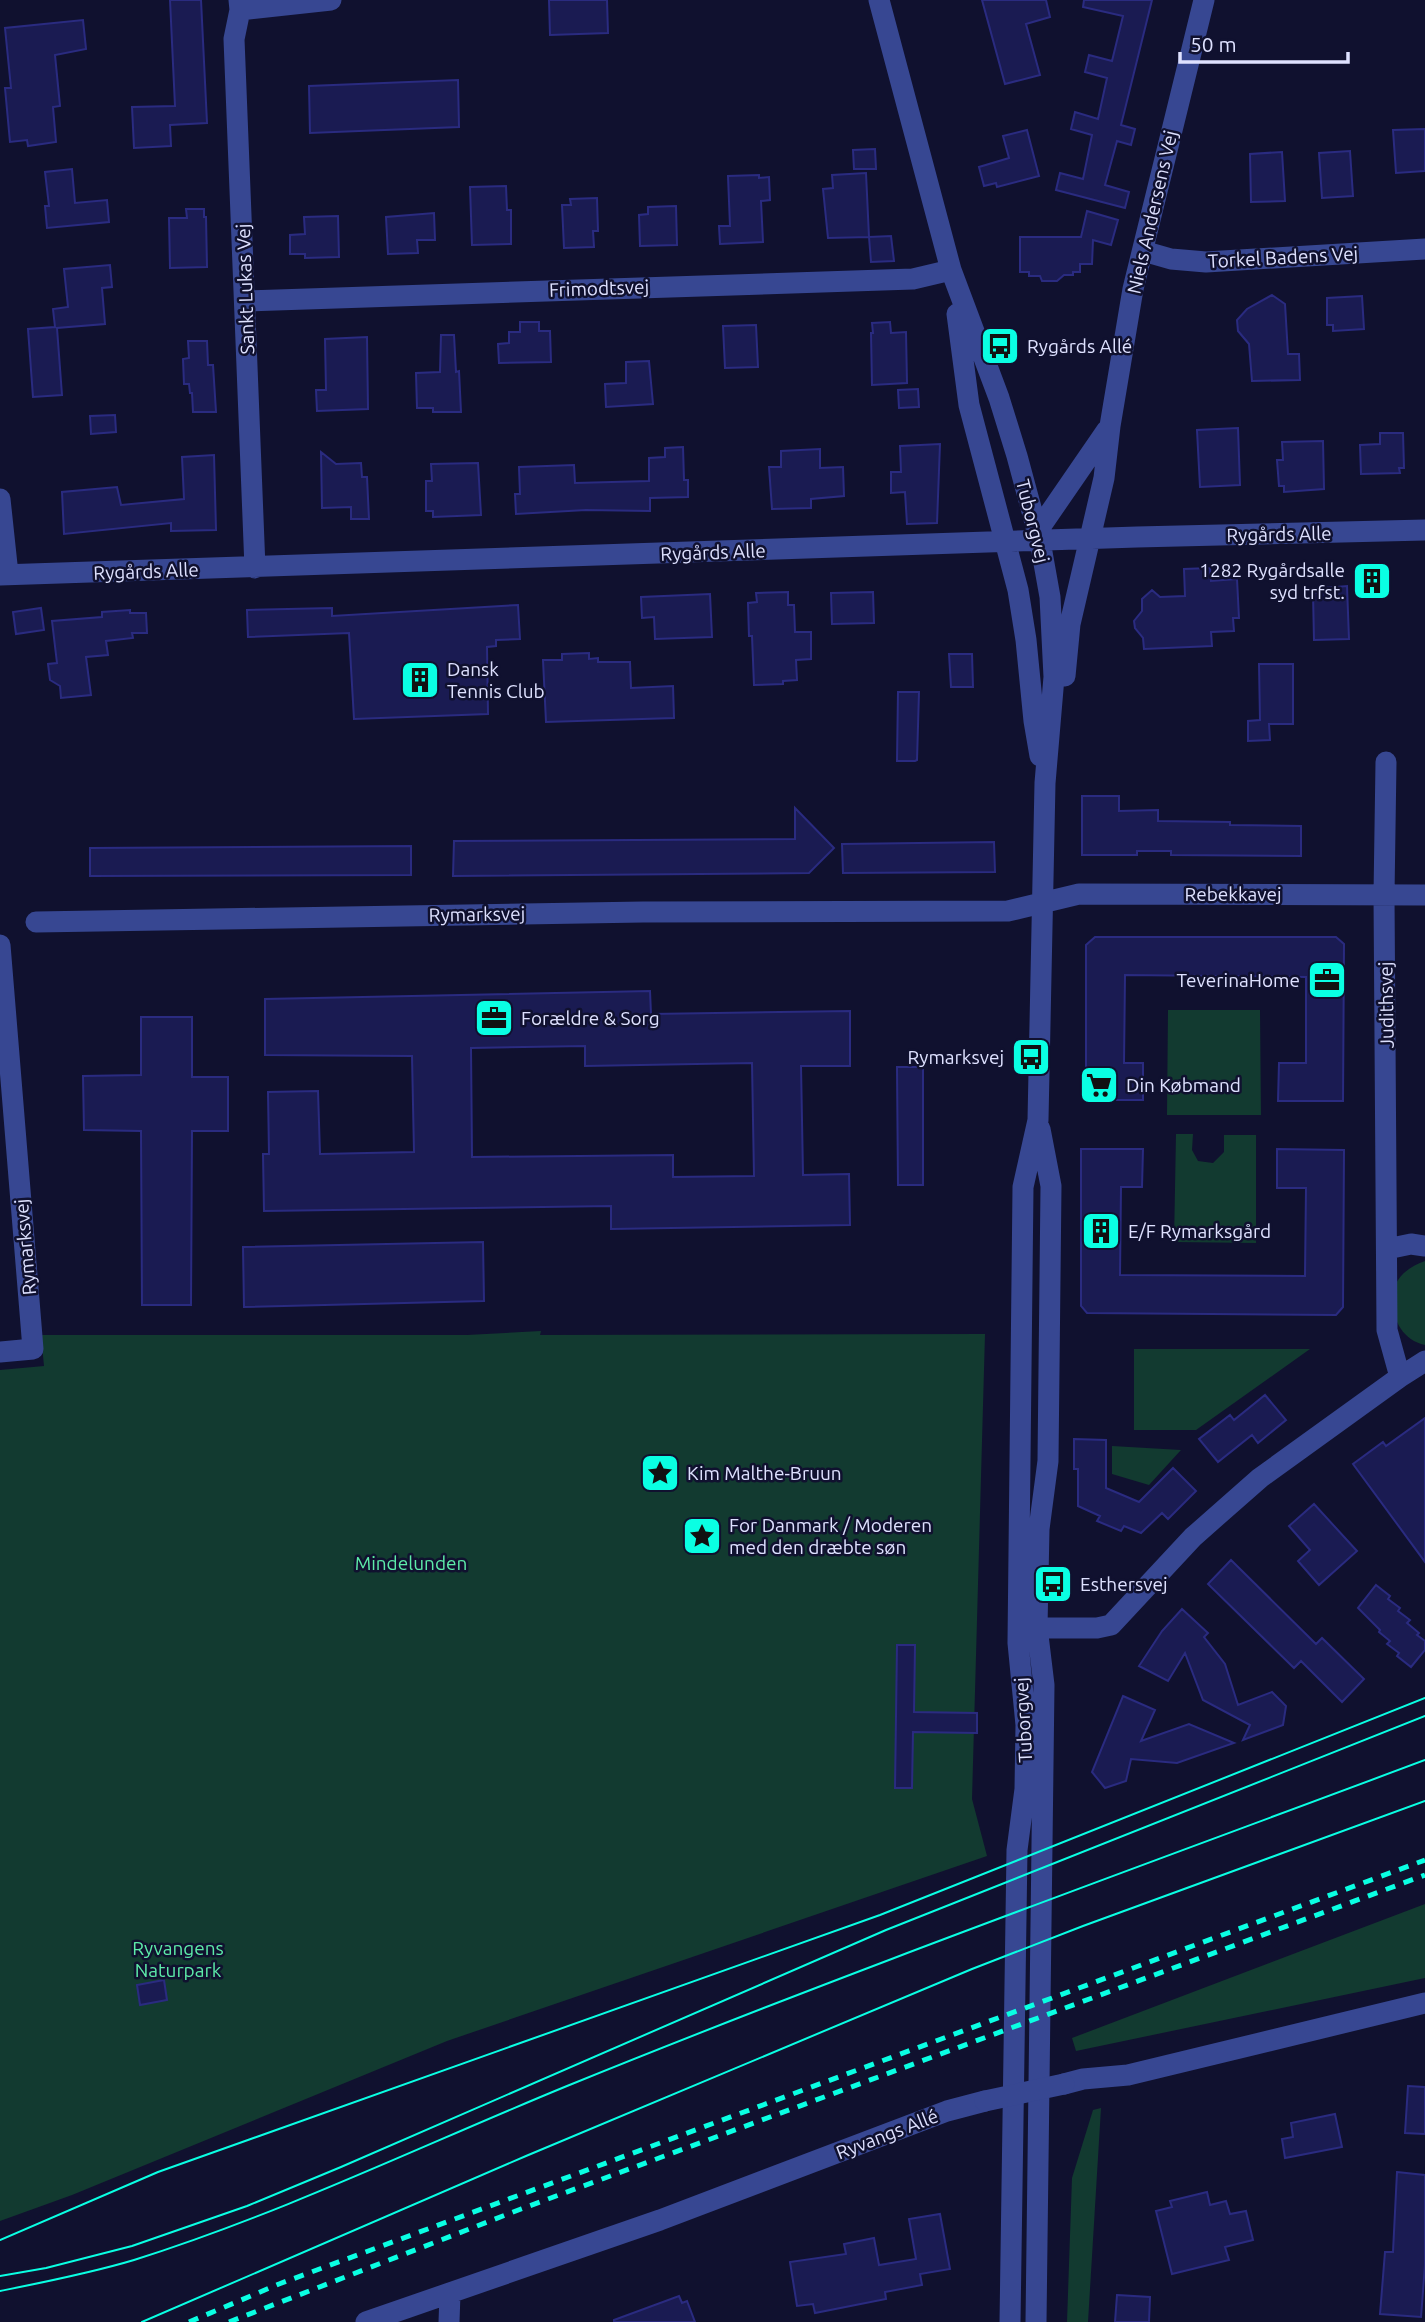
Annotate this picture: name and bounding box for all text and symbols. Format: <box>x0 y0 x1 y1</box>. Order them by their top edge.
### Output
scale bar <box>1180 21 1348 65</box>
text: 50 m <box>1190 32 1237 56</box>
street label: Niels Andersens Vej <box>1123 128 1181 296</box>
street label: Sankt Lukas Vej <box>232 223 258 355</box>
street label: Torkel Badens Vej <box>1207 242 1359 272</box>
street label: Frimodtsvej <box>549 275 649 301</box>
bus stop icon: Rygårds Allé <box>979 325 1021 367</box>
place label: Rygårds Allé <box>1027 335 1132 357</box>
street label: Tuborgvej <box>1012 477 1054 565</box>
street label: Rygårds Alle <box>1226 522 1332 546</box>
street label: Rygårds Alle <box>660 539 766 565</box>
street label: Rygårds Alle <box>93 558 199 584</box>
place label: 1282 Rygårdsalle syd trfst. <box>1199 559 1345 603</box>
building icon: 1282 Rygårdsalle syd trfst. <box>1351 560 1393 602</box>
place label: Dansk Tennis Club <box>447 658 545 702</box>
building icon: Dansk Tennis Club <box>399 659 441 701</box>
street label: Rebekkavej <box>1184 883 1282 905</box>
street label: Rymarksvej <box>429 902 525 926</box>
office icon: TeverinaHome <box>1306 959 1348 1001</box>
street label: Judithsvej <box>1374 961 1398 1049</box>
place label: TeverinaHome <box>1176 969 1300 991</box>
office icon: Forældre & Sorg <box>473 997 515 1039</box>
place label: Forældre & Sorg <box>521 1007 660 1029</box>
bus stop icon: Rymarksvej <box>1010 1036 1052 1078</box>
place label: Rymarksvej <box>907 1046 1004 1068</box>
supermarket icon: Din Købmand <box>1078 1064 1120 1106</box>
place label: Din Købmand <box>1126 1074 1241 1096</box>
street label: Rymarksvej <box>10 1198 40 1296</box>
building icon: E/F Rymarksgård <box>1080 1210 1122 1252</box>
place label: E/F Rymarksgård <box>1128 1220 1271 1242</box>
place icon: Kim Malthe-Bruun <box>639 1452 681 1494</box>
place label: Kim Malthe-Bruun <box>687 1462 842 1484</box>
place label: For Danmark / Moderen med den dræbte søn <box>729 1514 932 1558</box>
place icon: For Danmark / Moderen med den dræbte søn <box>681 1515 723 1557</box>
park label: Mindelunden <box>355 1552 467 1574</box>
bus stop icon: Esthersvej <box>1032 1563 1074 1605</box>
place label: Esthersvej <box>1080 1573 1168 1595</box>
street label: Tuborgvej <box>1010 1677 1036 1763</box>
park label: Ryvangens Naturpark <box>132 1937 224 1981</box>
street label: Ryvangs Allé <box>833 2104 941 2164</box>

